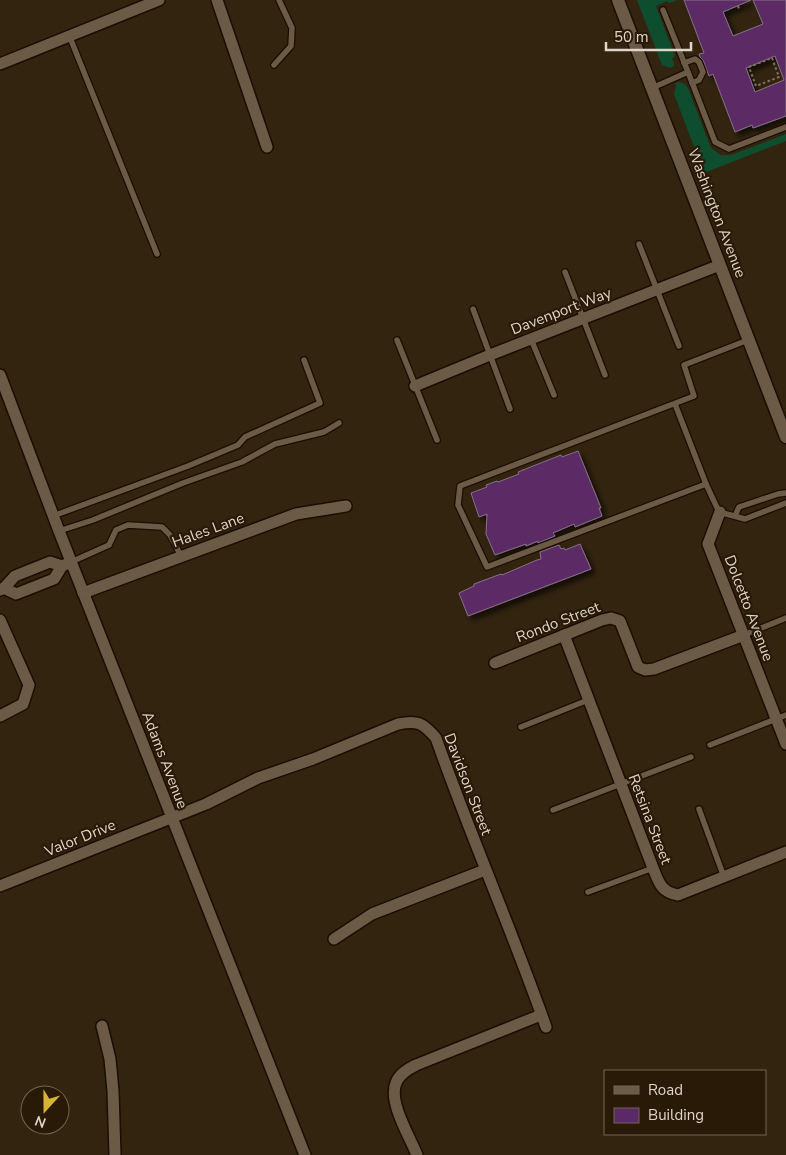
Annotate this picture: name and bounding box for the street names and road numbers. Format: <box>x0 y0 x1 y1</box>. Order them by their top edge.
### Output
street label: Washington Avenue <box>683 145 751 281</box>
street label: Davenport Way <box>508 283 614 339</box>
street label: Hales Lane <box>169 508 247 552</box>
street label: Dolcetto Avenue <box>720 552 778 664</box>
street label: Rondo Street <box>513 597 604 647</box>
street label: Adams Avenue <box>137 709 193 811</box>
street label: Davidson Street <box>439 730 497 839</box>
street label: Retsina Street <box>624 771 677 868</box>
street label: Valor Drive <box>41 815 118 862</box>

